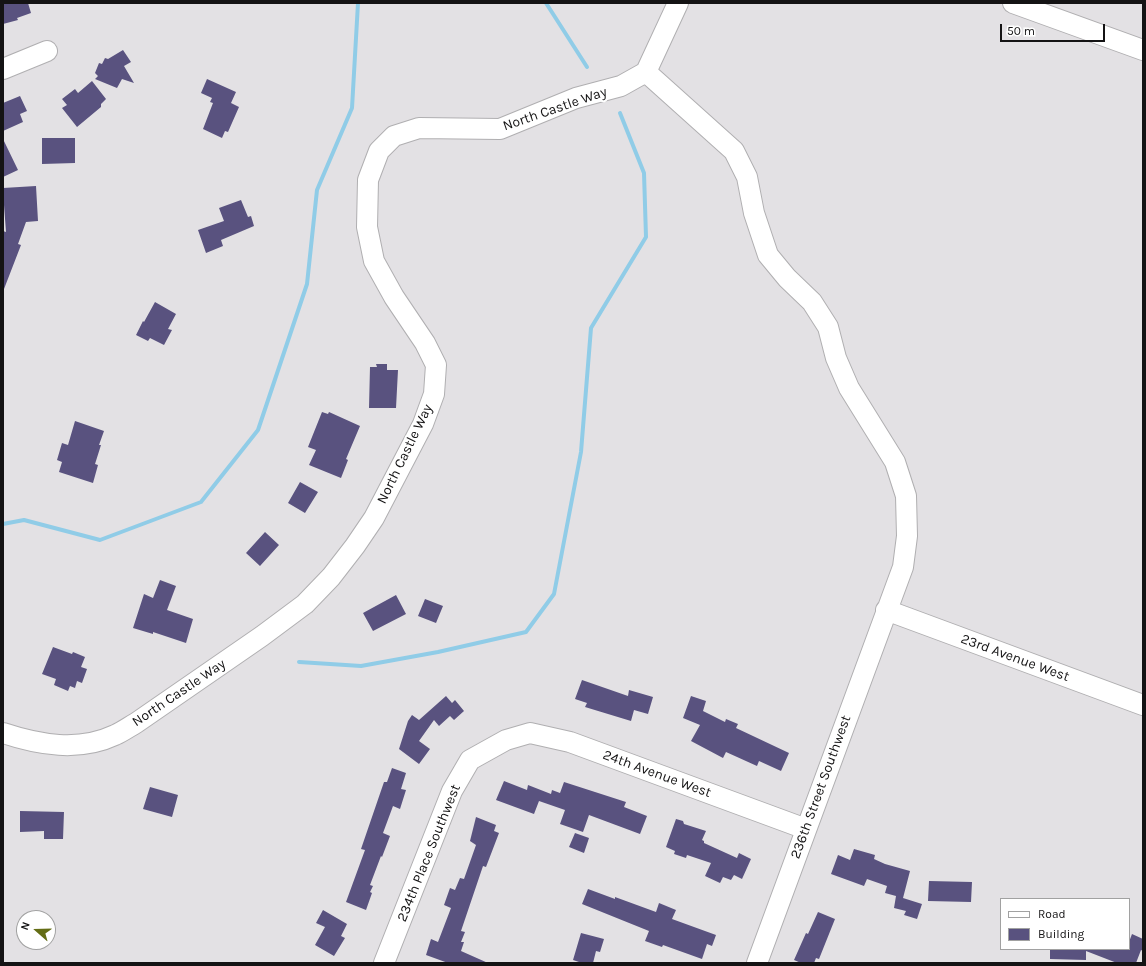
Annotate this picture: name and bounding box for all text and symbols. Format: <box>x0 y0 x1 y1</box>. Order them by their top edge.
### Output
scale bar <box>1002 16 1107 42</box>
text: 50 m <box>1007 24 1035 38</box>
street label: North Castle Way <box>501 83 609 135</box>
street label: North Castle Way <box>374 401 436 507</box>
street label: 23rd Avenue West <box>958 631 1072 685</box>
street label: North Castle Way <box>129 656 229 730</box>
street label: 236th Street Southwest <box>787 713 855 861</box>
street label: 24th Avenue West <box>600 747 714 801</box>
street label: 234th Place Southwest <box>394 782 464 924</box>
legend <box>1000 898 1130 950</box>
text: Road <box>1038 907 1066 921</box>
north arrow <box>16 910 56 950</box>
text: N <box>18 920 33 932</box>
text: Building <box>1038 927 1084 941</box>

